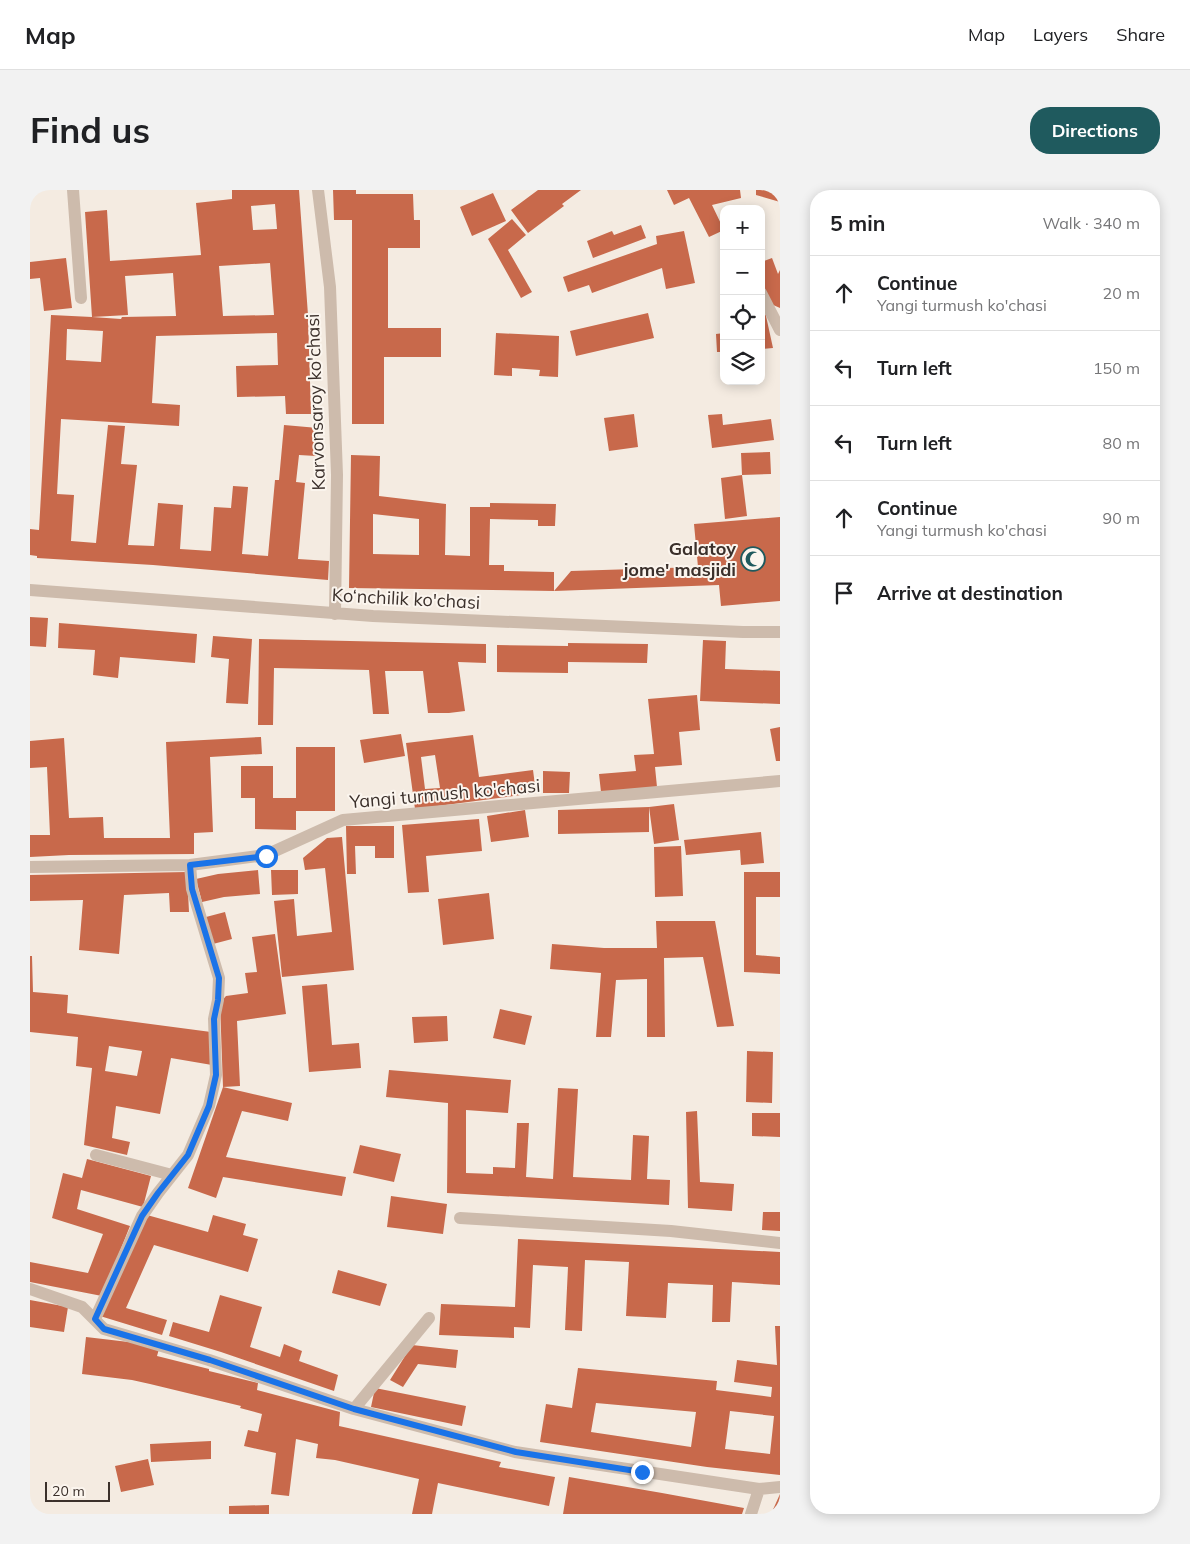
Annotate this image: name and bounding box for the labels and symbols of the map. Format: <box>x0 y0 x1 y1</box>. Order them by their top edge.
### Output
street label: Karvonsaroy ko'chasi <box>301 313 330 491</box>
place label: Galatoy jome' masjidi <box>622 537 736 581</box>
mosque icon: Galatoy jome' masjidi <box>740 546 766 572</box>
street label: Ko‘nchilik ko'chasi <box>331 583 481 614</box>
street label: Yangi turmush ko'chasi <box>348 774 541 813</box>
route start <box>255 845 278 868</box>
route end <box>631 1461 654 1484</box>
scale bar <box>45 1479 110 1502</box>

